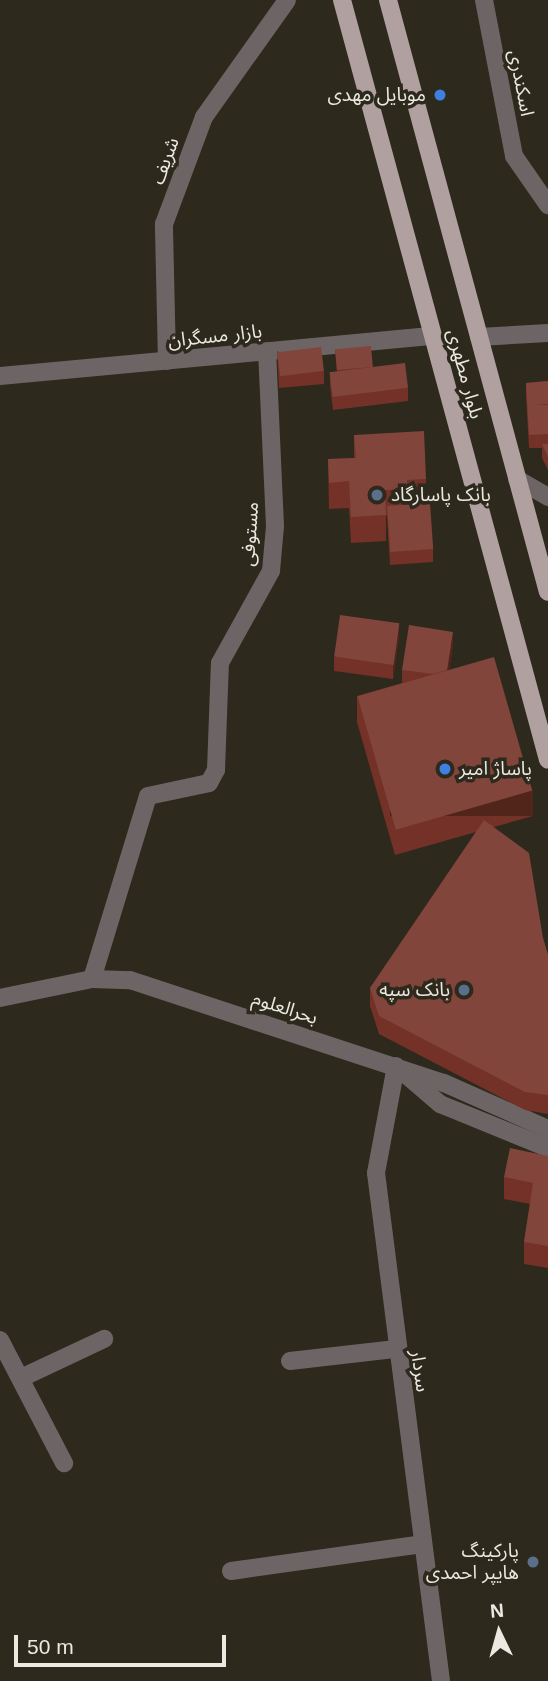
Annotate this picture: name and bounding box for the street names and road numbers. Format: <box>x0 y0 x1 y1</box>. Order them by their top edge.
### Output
street label: اسکندری <box>503 48 539 118</box>
street label: شریف <box>146 134 184 188</box>
street label: بازار مسگران <box>167 320 263 352</box>
street label: بلوار مطهری <box>442 327 488 421</box>
street label: مستوفی <box>236 501 264 567</box>
street label: بحرالعلوم <box>249 987 321 1029</box>
street label: سردار <box>406 1348 434 1394</box>

